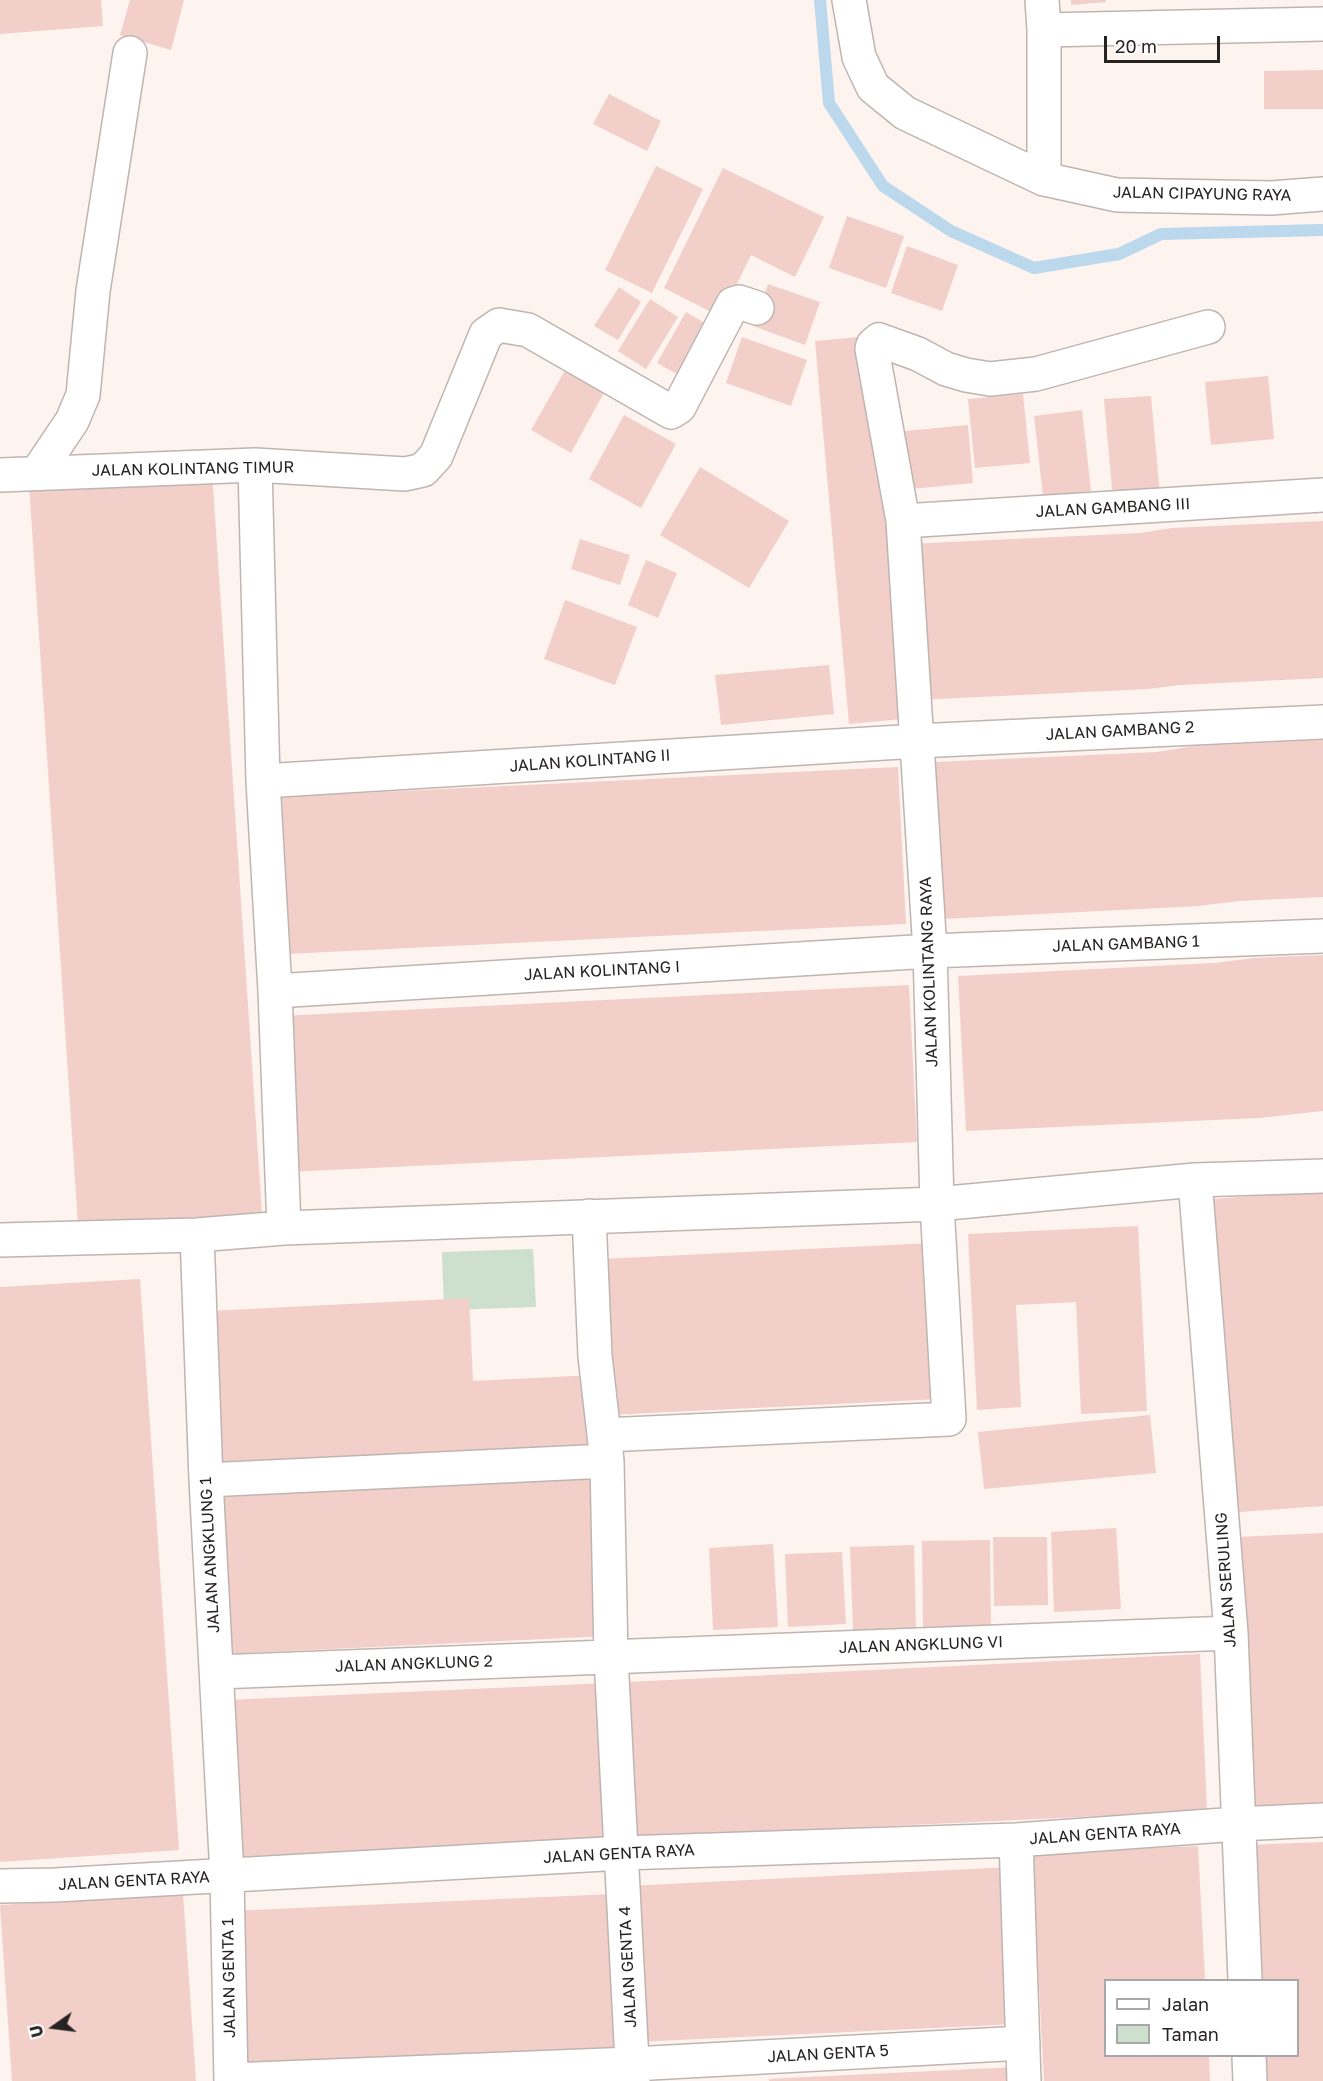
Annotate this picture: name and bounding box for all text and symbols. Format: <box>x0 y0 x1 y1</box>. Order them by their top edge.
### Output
scale bar <box>1107 24 1222 62</box>
text: 20 m <box>1115 35 1157 57</box>
street label: JALAN CIPAYUNG RAYA <box>1113 183 1291 205</box>
street label: JALAN KOLINTANG TIMUR <box>92 458 294 480</box>
street label: JALAN GAMBANG III <box>1035 494 1191 522</box>
street label: JALAN GAMBANG 2 <box>1045 718 1195 744</box>
street label: JALAN KOLINTANG II <box>509 746 671 776</box>
street label: JALAN KOLINTANG RAYA <box>916 876 942 1068</box>
street label: JALAN GAMBANG 1 <box>1052 932 1200 956</box>
street label: JALAN KOLINTANG I <box>523 957 681 985</box>
street label: JALAN ANGKLUNG 1 <box>196 1476 224 1634</box>
street label: JALAN SERULING <box>1212 1512 1240 1648</box>
street label: JALAN ANGKLUNG VI <box>839 1633 1003 1657</box>
street label: JALAN ANGKLUNG 2 <box>335 1652 493 1676</box>
street label: JALAN GENTA RAYA <box>1029 1819 1181 1849</box>
street label: JALAN GENTA RAYA <box>543 1840 695 1868</box>
street label: JALAN GENTA RAYA <box>58 1867 210 1895</box>
street label: JALAN GENTA 4 <box>615 1906 641 2028</box>
street label: JALAN GENTA 1 <box>218 1918 240 2038</box>
legend <box>1104 1979 1299 2057</box>
text: Jalan <box>1162 1993 1209 2015</box>
north arrow <box>24 1997 84 2057</box>
text: U <box>25 2023 48 2039</box>
text: Taman <box>1162 2023 1219 2045</box>
street label: JALAN GENTA 5 <box>767 2041 889 2067</box>

